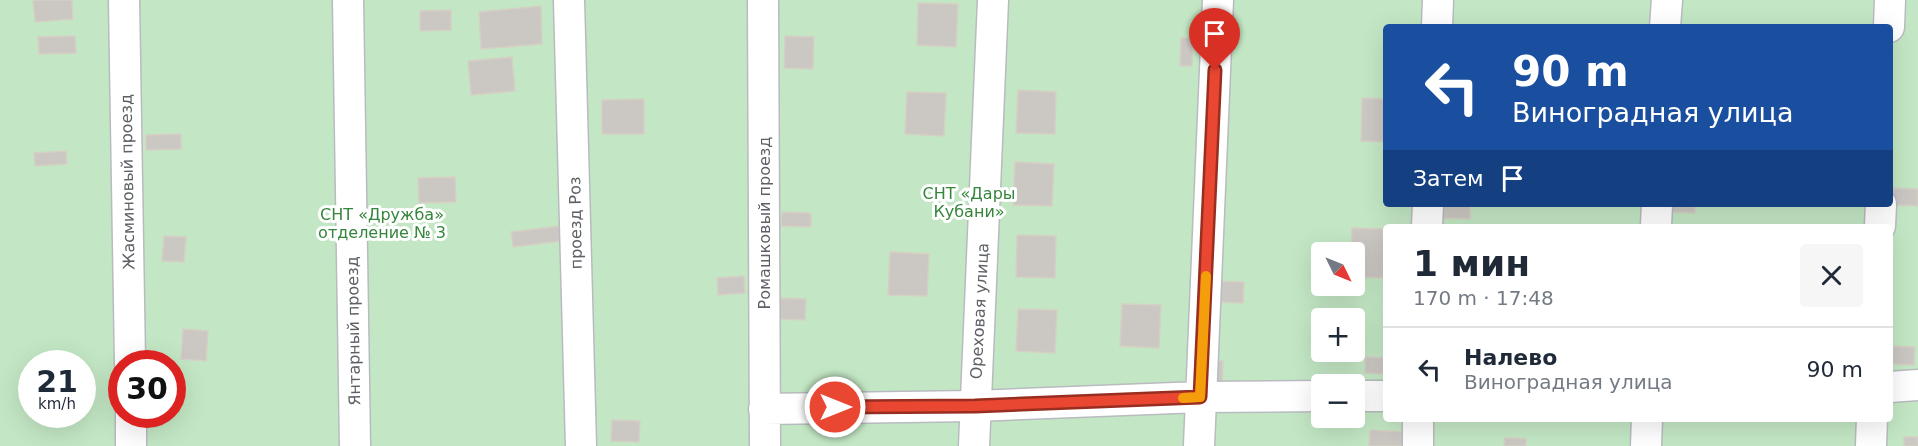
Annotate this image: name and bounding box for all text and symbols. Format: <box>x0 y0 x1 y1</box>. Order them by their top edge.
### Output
pin <box>1189 8 1240 70</box>
icon: arrive <box>1198 17 1231 50</box>
text: 90 m <box>1512 47 1629 96</box>
icon: left <box>1413 48 1491 126</box>
street label: Жасминовый проезд <box>116 94 139 270</box>
text: Виноградная улица <box>1512 97 1794 128</box>
street label: Ромашковый проезд <box>755 137 774 309</box>
icon: arrive <box>1496 162 1529 195</box>
text: Затем <box>1413 166 1484 191</box>
street label: проезд Роз <box>565 176 586 270</box>
park label: СНТ «Дары Кубани» <box>923 184 1015 221</box>
park label: СНТ «Дружба» отделение № 3 <box>318 205 446 242</box>
street label: Ореховая улица <box>966 242 993 380</box>
north arrow <box>1311 242 1365 296</box>
map controls <box>1311 242 1365 428</box>
text: 1 мин <box>1413 243 1530 284</box>
button: close <box>1800 244 1863 307</box>
street label: Янтарный проезд <box>343 256 364 406</box>
text: 170 m · 17:48 <box>1413 286 1554 310</box>
button: + <box>1311 308 1365 362</box>
text: Налево <box>1464 345 1557 370</box>
speed limit sign: 30 <box>108 350 186 428</box>
icon: left <box>1413 353 1446 386</box>
text: 90 m <box>1807 357 1863 382</box>
text: 21 <box>36 364 78 399</box>
text: Виноградная улица <box>1464 370 1673 394</box>
button: − <box>1311 374 1365 428</box>
position arrow <box>803 375 867 439</box>
text: km/h <box>38 395 76 413</box>

